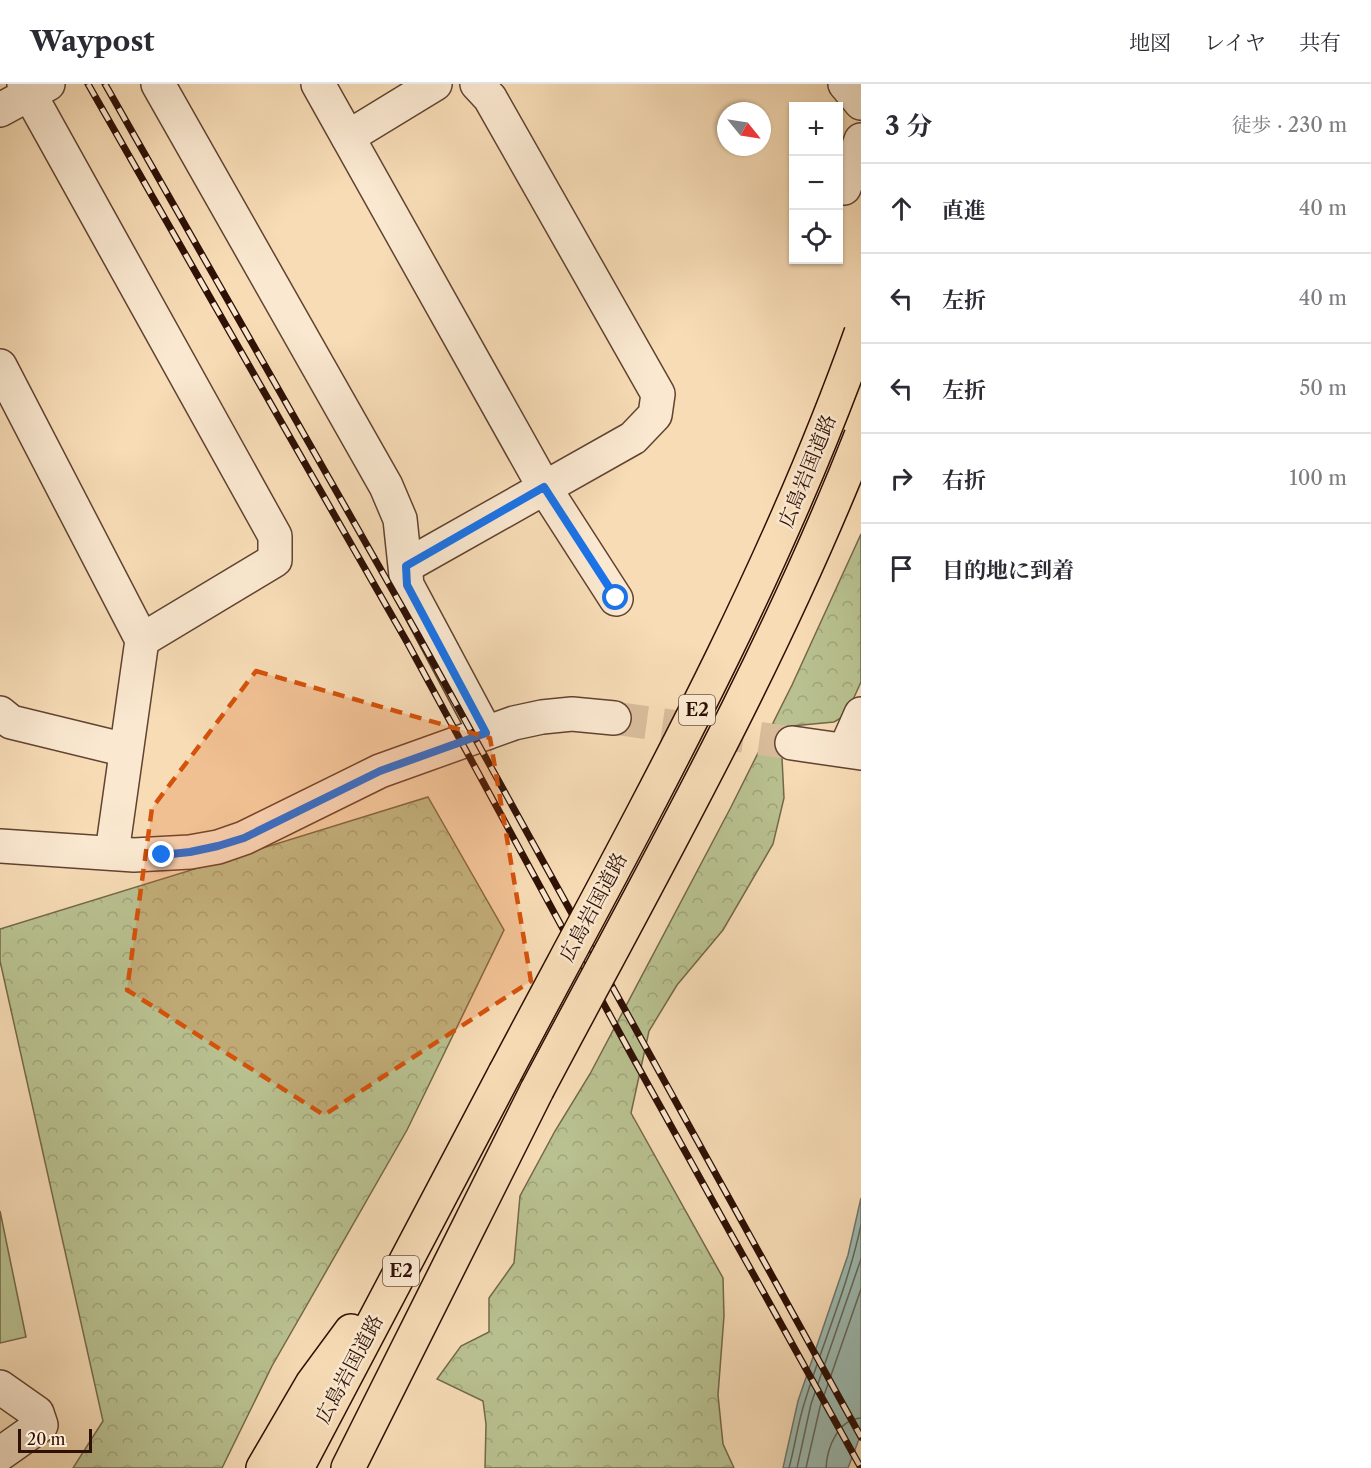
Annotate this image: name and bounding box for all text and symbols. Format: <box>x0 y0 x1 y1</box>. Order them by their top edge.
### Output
text: Waypost <box>30 24 154 58</box>
text: 地図 <box>1129 30 1171 55</box>
text: レイヤ <box>1204 30 1266 55</box>
text: 共有 <box>1299 30 1341 55</box>
north arrow <box>717 102 771 156</box>
map controls <box>789 102 843 264</box>
button: + <box>789 102 843 156</box>
text: 3 分 <box>885 110 932 142</box>
text: 徒歩 · 230 m <box>1232 113 1347 137</box>
button: − <box>789 156 843 210</box>
icon: ahead <box>885 192 918 225</box>
text: 40 m <box>1299 196 1347 220</box>
text: 直進 <box>942 197 986 224</box>
button: locate <box>789 210 843 264</box>
icon: left <box>885 282 918 315</box>
text: 40 m <box>1299 286 1347 310</box>
text: 左折 <box>942 287 986 314</box>
icon: left <box>885 372 918 405</box>
text: 50 m <box>1300 376 1347 400</box>
text: 左折 <box>942 377 986 404</box>
street label: 広島岩国道路 <box>773 411 841 531</box>
icon: right <box>885 462 918 495</box>
text: 100 m <box>1289 466 1347 490</box>
text: 右折 <box>942 467 986 494</box>
icon: arrive <box>885 552 918 585</box>
text: 目的地に到着 <box>942 557 1074 584</box>
route start <box>602 584 628 610</box>
road number: E2 <box>679 695 715 725</box>
route end <box>148 841 174 867</box>
street label: 広島岩国道路 <box>554 848 632 966</box>
road number: E2 <box>383 1256 419 1286</box>
street label: 広島岩国道路 <box>310 1310 388 1428</box>
scale bar <box>18 1426 92 1454</box>
text: 20 m <box>27 1429 66 1449</box>

